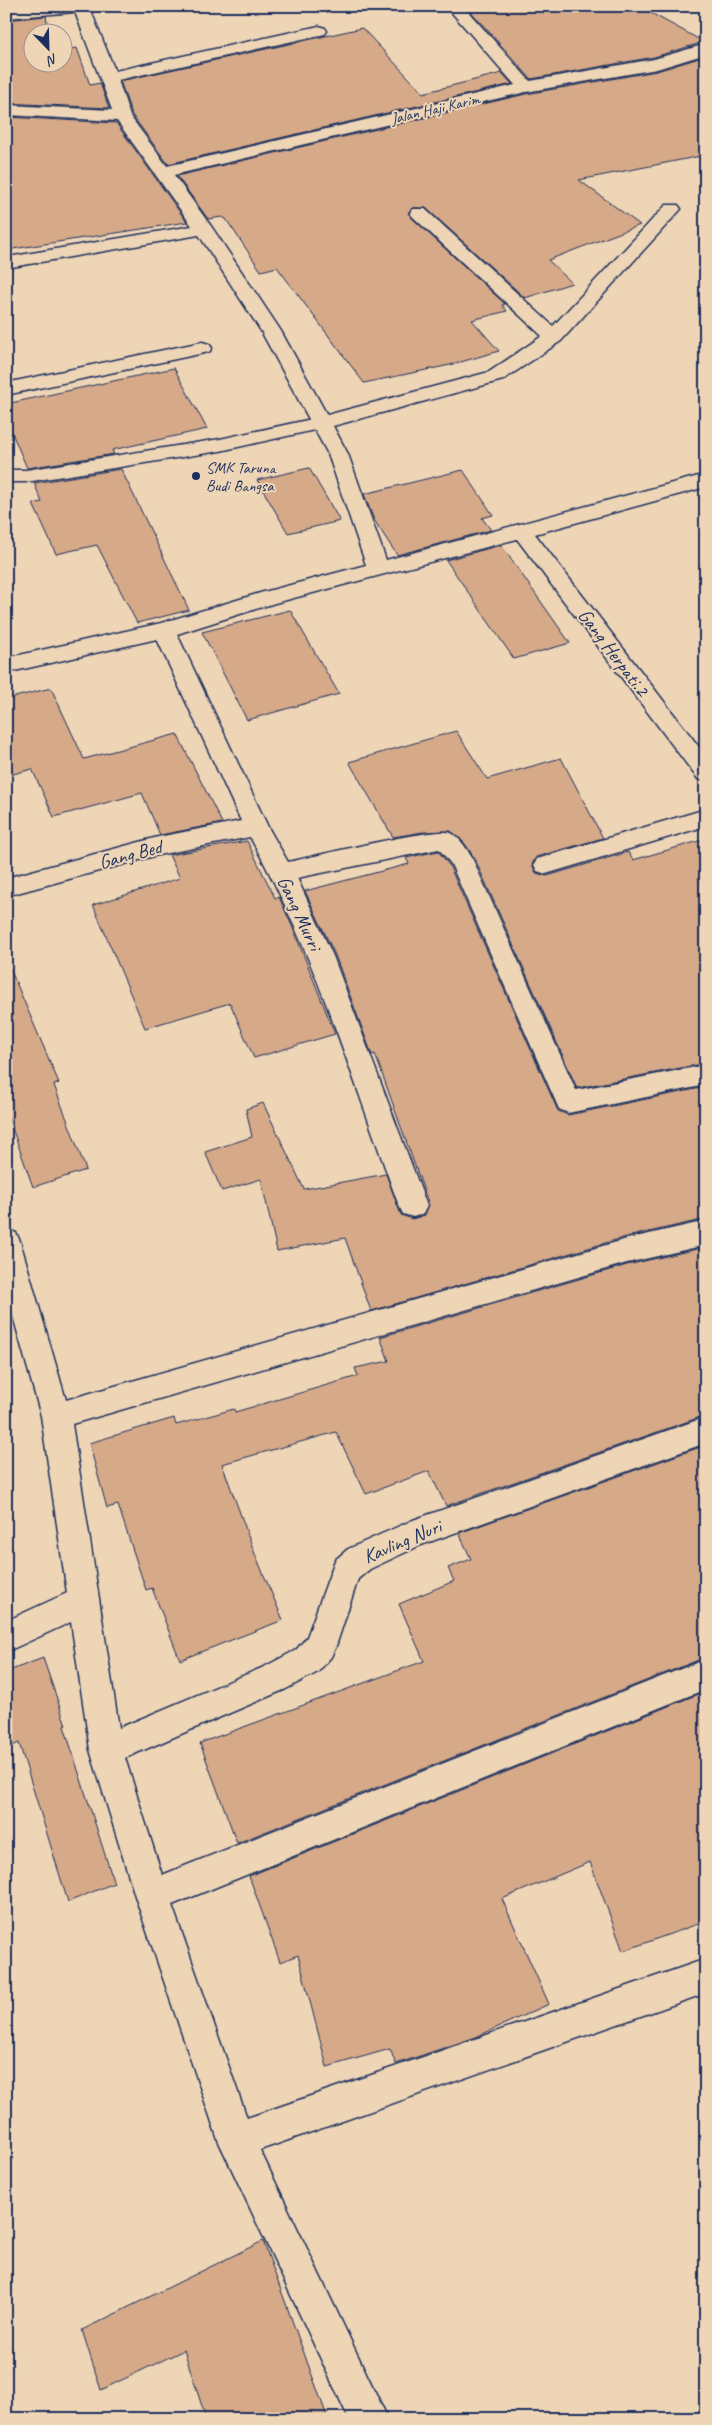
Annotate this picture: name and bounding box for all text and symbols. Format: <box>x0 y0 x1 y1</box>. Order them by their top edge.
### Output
north arrow <box>22 22 72 72</box>
text: N <box>43 50 60 70</box>
street label: Jalan Haji Karim <box>388 89 483 129</box>
place label: SMK Taruna Budi Bangsa <box>206 458 277 496</box>
marker: SMK Taruna Budi Bangsa <box>190 470 202 482</box>
street label: Gang Herpati.2 <box>572 603 656 703</box>
street label: Gang Bed <box>96 833 167 875</box>
street label: Gang Murri <box>271 872 329 956</box>
street label: Kavling Nuri <box>359 1513 447 1569</box>

